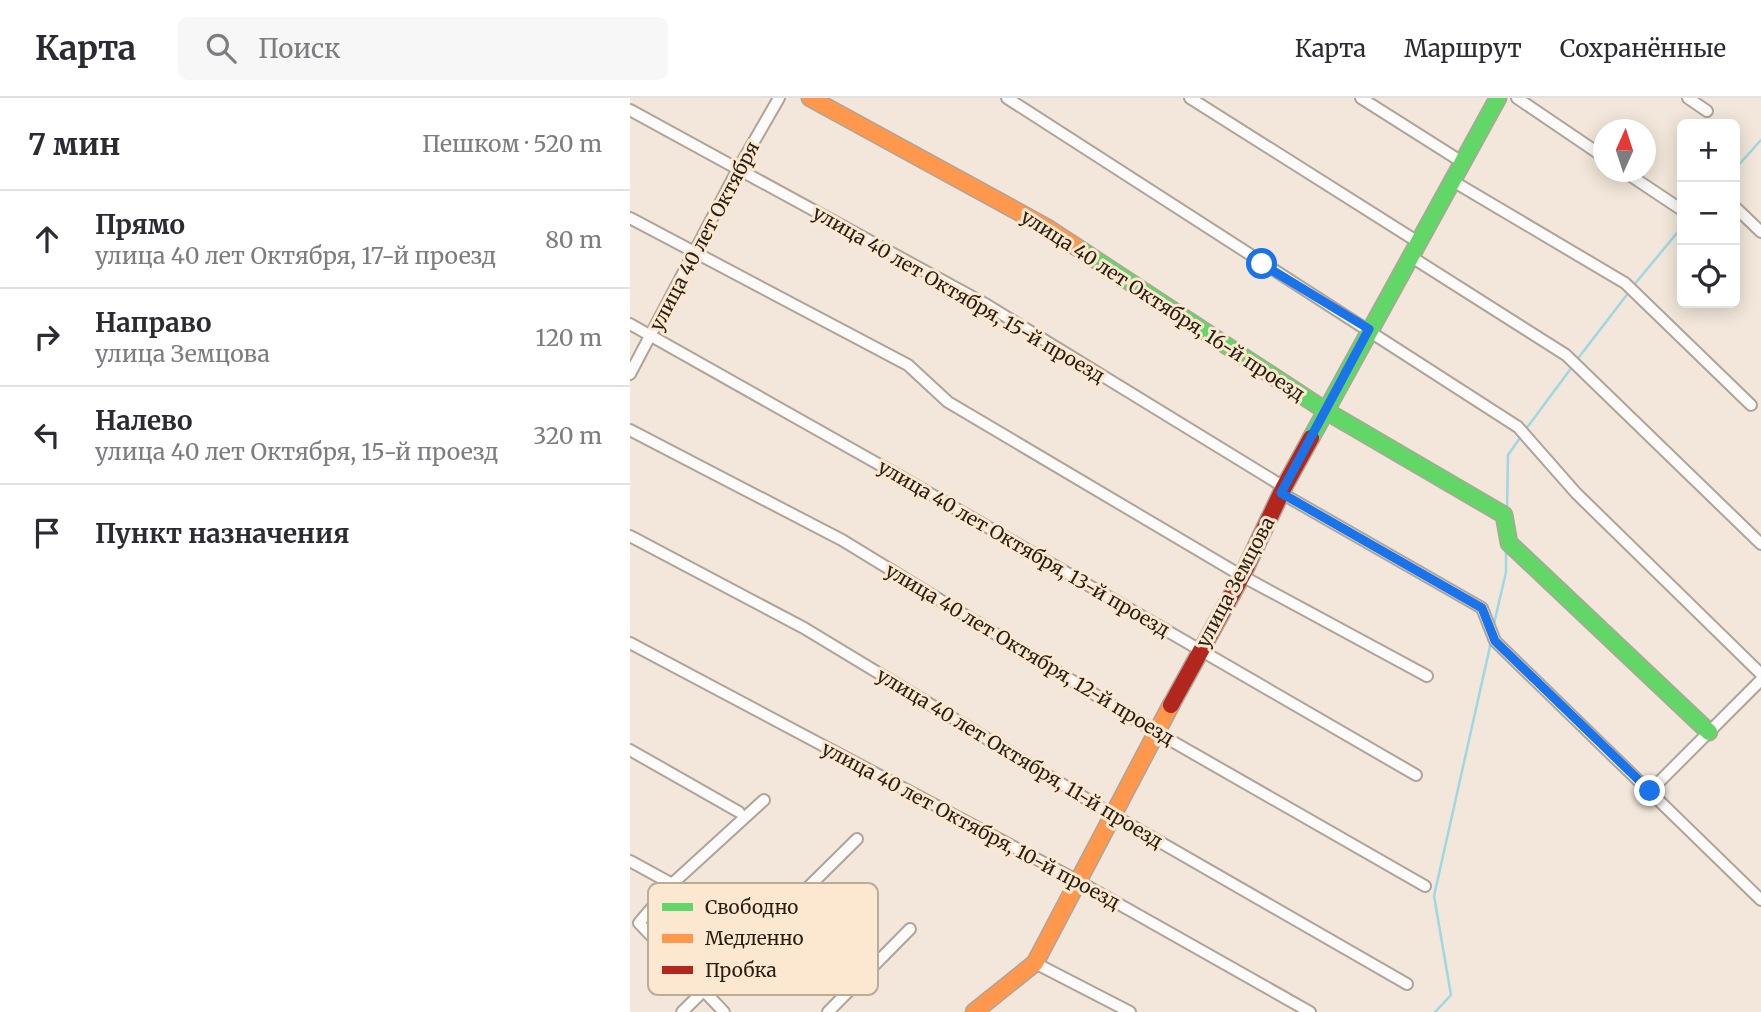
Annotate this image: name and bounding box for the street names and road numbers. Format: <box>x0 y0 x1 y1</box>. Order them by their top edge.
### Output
street label: улица 40 лет Октября <box>644 137 764 335</box>
street label: улица 40 лет Октября, 15-й проезд <box>809 200 1109 388</box>
street label: улица 40 лет Октября, 16-й проезд <box>1016 204 1310 406</box>
street label: улица 40 лет Октября, 13-й проезд <box>874 454 1174 642</box>
street label: улица Земцова <box>1190 513 1280 651</box>
street label: улица 40 лет Октября, 12-й проезд <box>881 558 1179 750</box>
street label: улица 40 лет Октября, 11-й проезд <box>872 663 1168 853</box>
street label: улица 40 лет Октября, 10-й проезд <box>818 736 1124 914</box>

